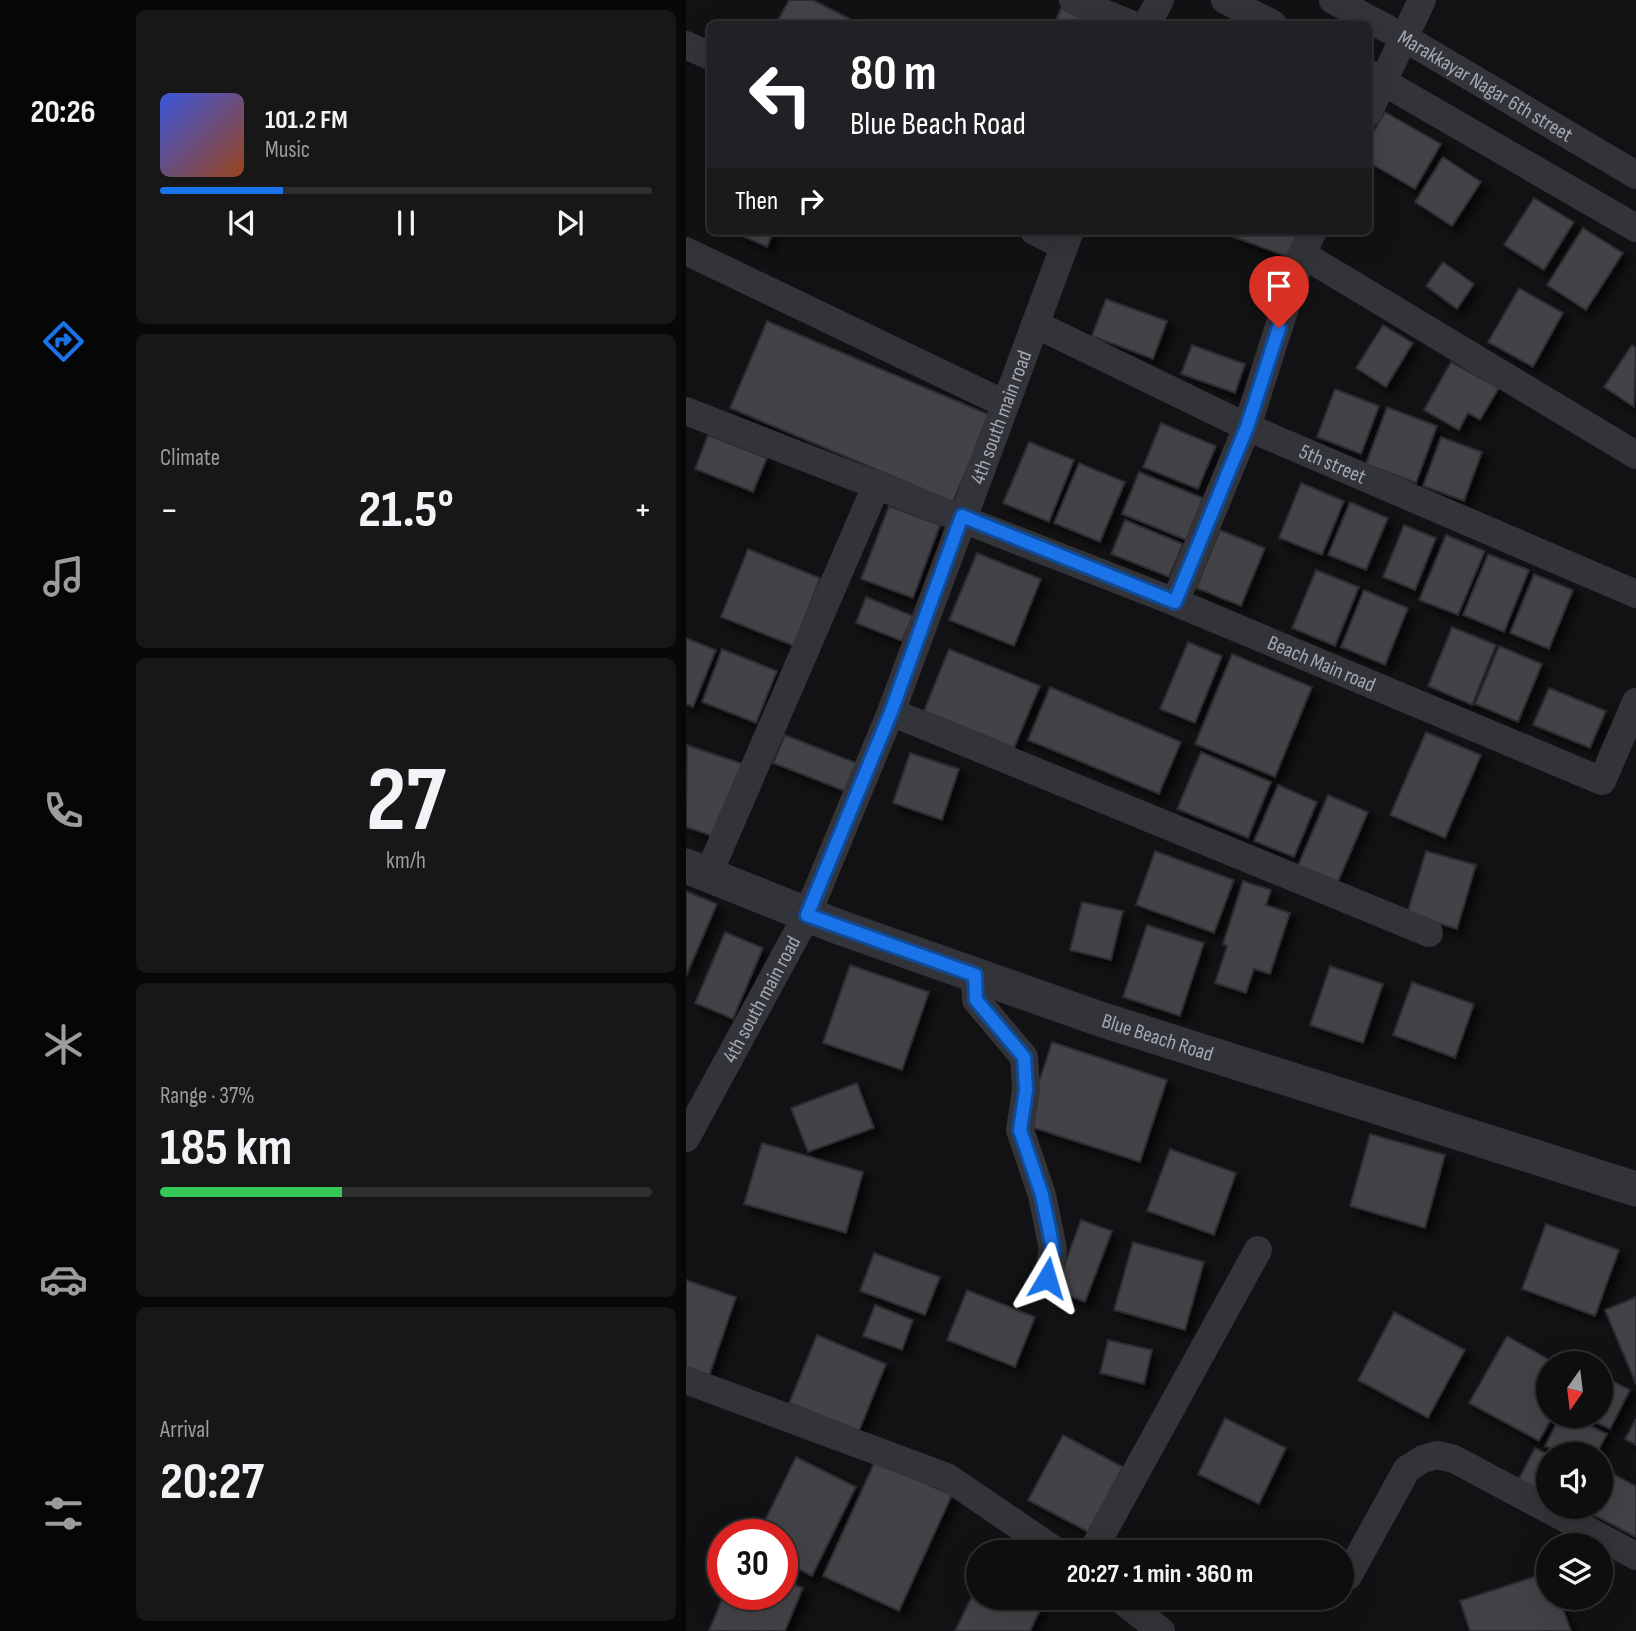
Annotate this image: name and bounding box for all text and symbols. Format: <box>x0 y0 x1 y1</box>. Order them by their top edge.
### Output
street label: Marakkayar Nagar 6th street <box>1394 24 1577 147</box>
text: 80 m <box>850 45 937 104</box>
icon: left <box>735 49 826 140</box>
text: 20:26 <box>30 93 96 132</box>
text: 101.2 FM <box>265 105 348 136</box>
text: Blue Beach Road <box>850 105 1026 144</box>
text: Music <box>265 136 310 164</box>
icon: right <box>792 182 830 220</box>
text: Then <box>735 186 778 217</box>
icon: previous <box>223 204 261 242</box>
icon: pause <box>387 204 425 242</box>
icon: next <box>551 204 589 242</box>
pin <box>1249 256 1309 328</box>
icon: arrive <box>1260 267 1298 305</box>
icon: directions <box>39 317 88 366</box>
street label: 4th south main road <box>965 347 1037 487</box>
street label: 5th street <box>1296 438 1370 489</box>
text: Climate <box>160 444 220 472</box>
text: 21.5° <box>358 479 454 542</box>
text: − <box>160 488 179 533</box>
text: + <box>633 488 652 533</box>
icon: music <box>39 552 88 601</box>
street label: Beach Main road <box>1264 630 1379 697</box>
text: 27 <box>366 747 446 856</box>
icon: phone <box>39 786 88 835</box>
text: km/h <box>386 847 426 875</box>
street label: 4th south main road <box>717 931 806 1067</box>
street label: Blue Beach Road <box>1099 1008 1217 1067</box>
icon: climate <box>39 1020 88 1069</box>
text: Range · 37% <box>160 1082 255 1110</box>
text: 185 km <box>160 1117 292 1180</box>
position arrow <box>1010 1241 1084 1315</box>
icon: car <box>39 1255 88 1304</box>
north arrow <box>1536 1351 1614 1428</box>
map controls <box>1536 1351 1613 1610</box>
text: Arrival <box>160 1416 209 1444</box>
button: sound <box>1536 1442 1613 1519</box>
text: 20:27 <box>160 1451 264 1514</box>
icon: filters <box>39 1489 88 1538</box>
speed limit sign: 30 <box>707 1519 798 1610</box>
button: layers <box>1536 1533 1613 1610</box>
text: 20:27 · 1 min · 360 m <box>1067 1559 1253 1590</box>

